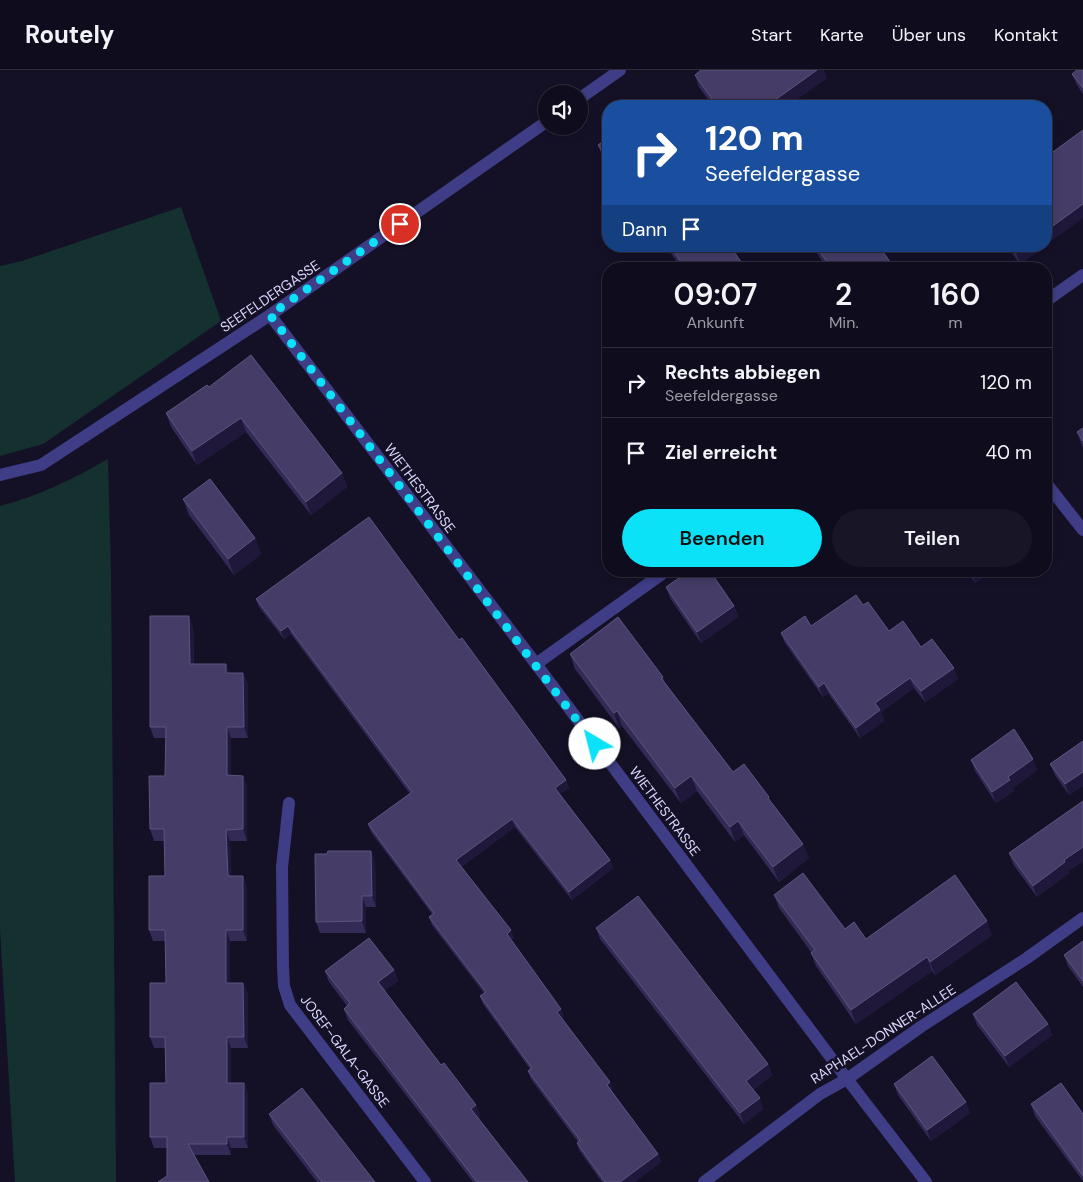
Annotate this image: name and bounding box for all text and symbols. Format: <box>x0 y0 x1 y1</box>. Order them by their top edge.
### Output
text: Routely <box>25 19 114 50</box>
text: Start <box>751 23 792 47</box>
text: Karte <box>820 23 864 47</box>
text: Über uns <box>892 23 966 47</box>
text: Kontakt <box>994 23 1058 47</box>
map controls <box>538 85 588 135</box>
button: sound <box>538 85 588 135</box>
text: 120 m <box>705 115 804 161</box>
icon: right <box>622 120 687 185</box>
text: Seefeldergasse <box>705 159 860 188</box>
pin <box>379 203 421 245</box>
icon: arrive <box>386 210 414 238</box>
icon: arrive <box>677 215 705 243</box>
text: Dann <box>622 217 667 242</box>
street label: SEEFELDERGASSE <box>217 256 323 336</box>
text: 09:07 <box>674 275 757 314</box>
text: 2 <box>835 275 852 314</box>
text: 160 <box>930 275 980 314</box>
text: Ankunft <box>686 312 744 333</box>
text: Min. <box>829 312 859 333</box>
text: m <box>948 312 962 333</box>
text: Rechts abbiegen <box>665 360 820 385</box>
icon: right <box>622 369 650 397</box>
text: 120 m <box>980 370 1032 395</box>
text: Seefeldergasse <box>665 385 778 406</box>
icon: arrive <box>622 439 650 467</box>
street label: WIETHESTRASSE <box>380 440 460 536</box>
text: Ziel erreicht <box>665 440 777 465</box>
text: 40 m <box>985 440 1032 465</box>
button: Beenden <box>622 509 822 567</box>
button: Teilen <box>832 509 1032 567</box>
position arrow <box>568 717 620 769</box>
street label: WIETHESTRASSE <box>625 763 705 859</box>
street label: RAPHAEL-DONNER-ALLEE <box>807 980 959 1088</box>
street label: JOSEF-GALA-GASSE <box>297 991 393 1111</box>

